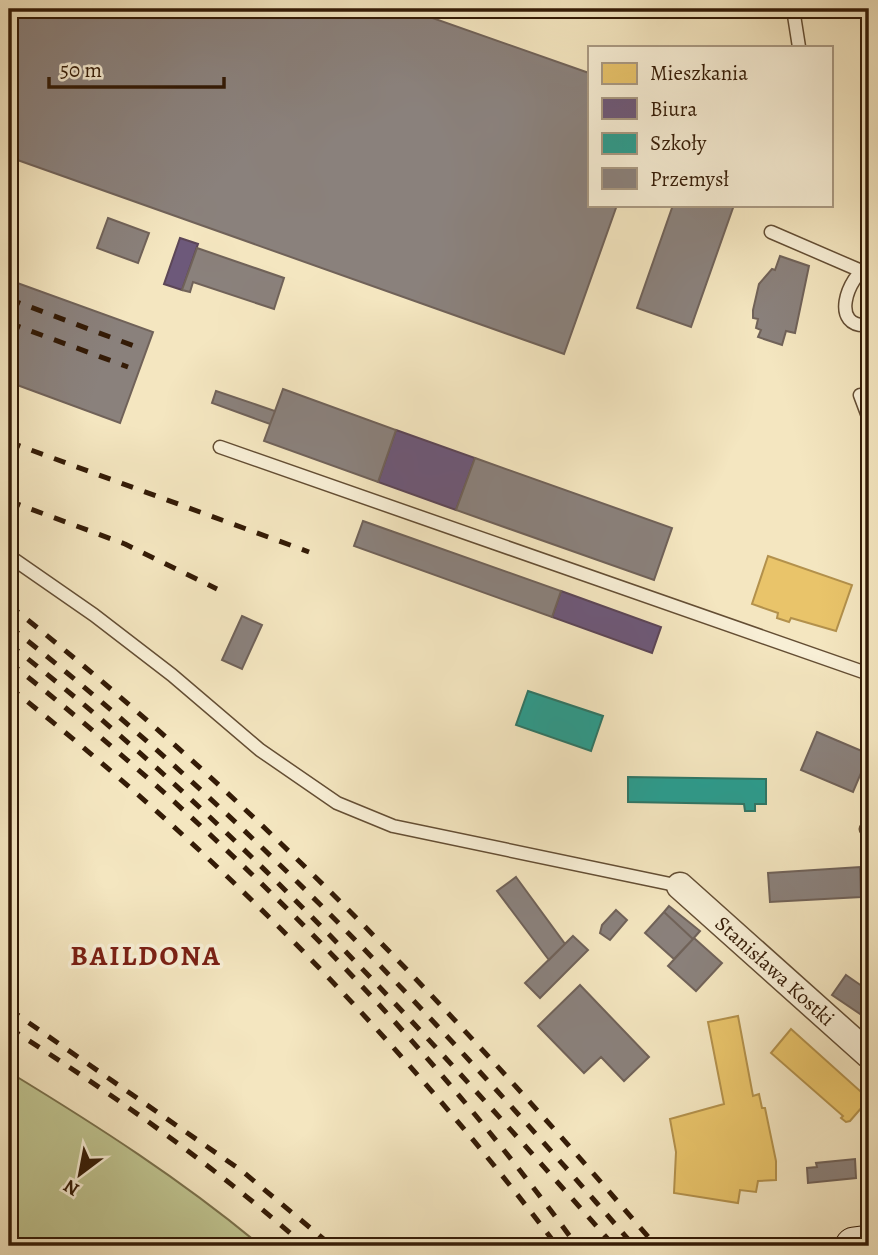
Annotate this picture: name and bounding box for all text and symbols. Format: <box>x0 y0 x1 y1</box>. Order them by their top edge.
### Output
scale bar <box>49 46 224 90</box>
legend <box>588 46 832 206</box>
text: 50 m <box>60 56 102 84</box>
text: Mieszkania <box>650 59 748 87</box>
text: Biura <box>650 95 697 123</box>
text: Szkoły <box>650 129 707 157</box>
text: Przemysł <box>650 165 729 193</box>
street label: Stanisława Kostki <box>709 910 841 1032</box>
district label: BAILDONA <box>70 937 222 975</box>
north arrow <box>46 1140 116 1210</box>
text: N <box>59 1173 84 1202</box>

